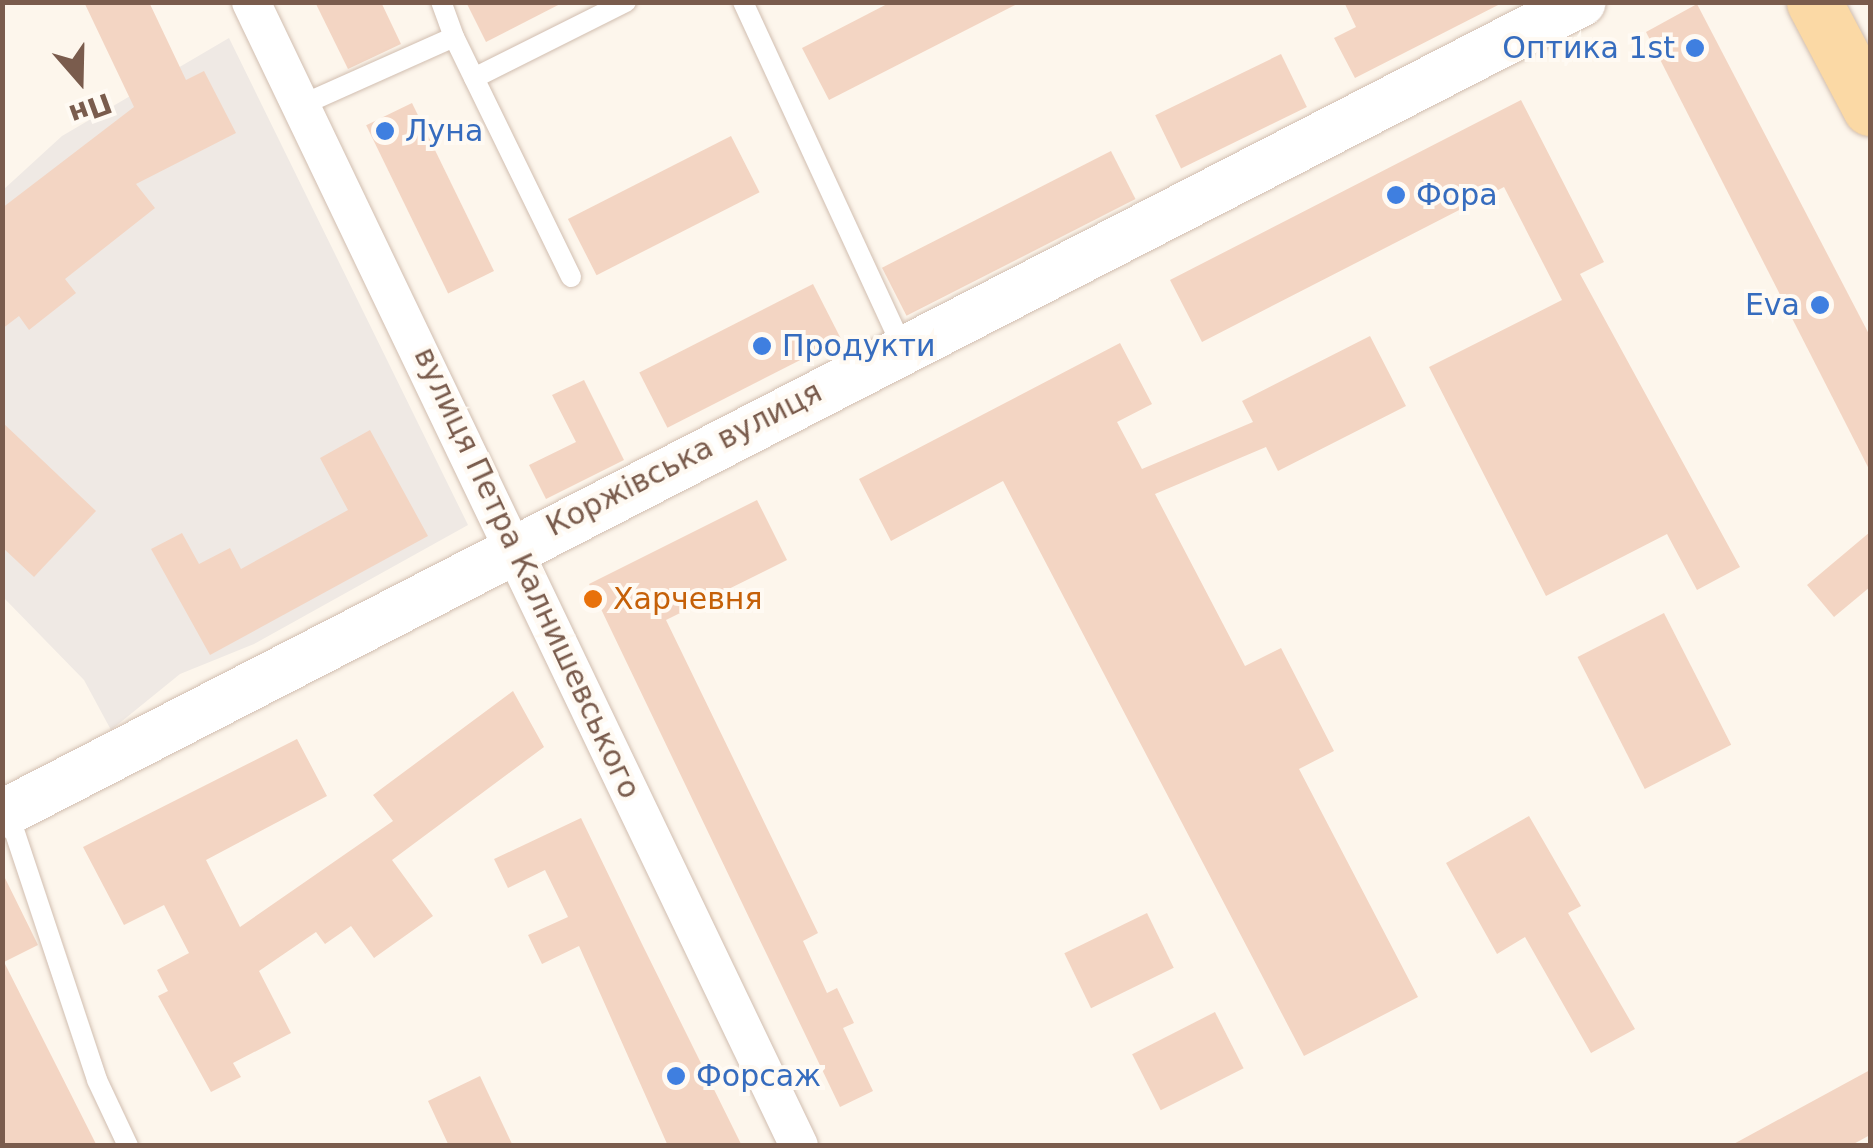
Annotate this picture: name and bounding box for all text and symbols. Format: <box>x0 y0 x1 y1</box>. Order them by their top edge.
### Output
north arrow <box>30 30 130 130</box>
place label: Оптика 1st <box>1502 30 1675 66</box>
marker: Оптика 1st <box>1684 37 1706 59</box>
text: Пн <box>65 86 116 131</box>
place label: Луна <box>405 113 483 149</box>
marker: Луна <box>374 120 396 142</box>
place label: Фора <box>1416 177 1498 213</box>
marker: Фора <box>1385 184 1407 206</box>
place label: Eva <box>1745 287 1800 323</box>
marker: Eva <box>1809 294 1831 316</box>
place label: Продукти <box>782 328 936 364</box>
marker: Продукти <box>751 335 773 357</box>
street label: вулиця Петра Калнишевського <box>406 342 648 804</box>
street label: Коржівська вулиця <box>540 374 828 544</box>
place label: Харчевня <box>613 581 763 617</box>
marker: Харчевня <box>582 588 604 610</box>
place label: Форсаж <box>696 1058 821 1094</box>
marker: Форсаж <box>665 1065 687 1087</box>

